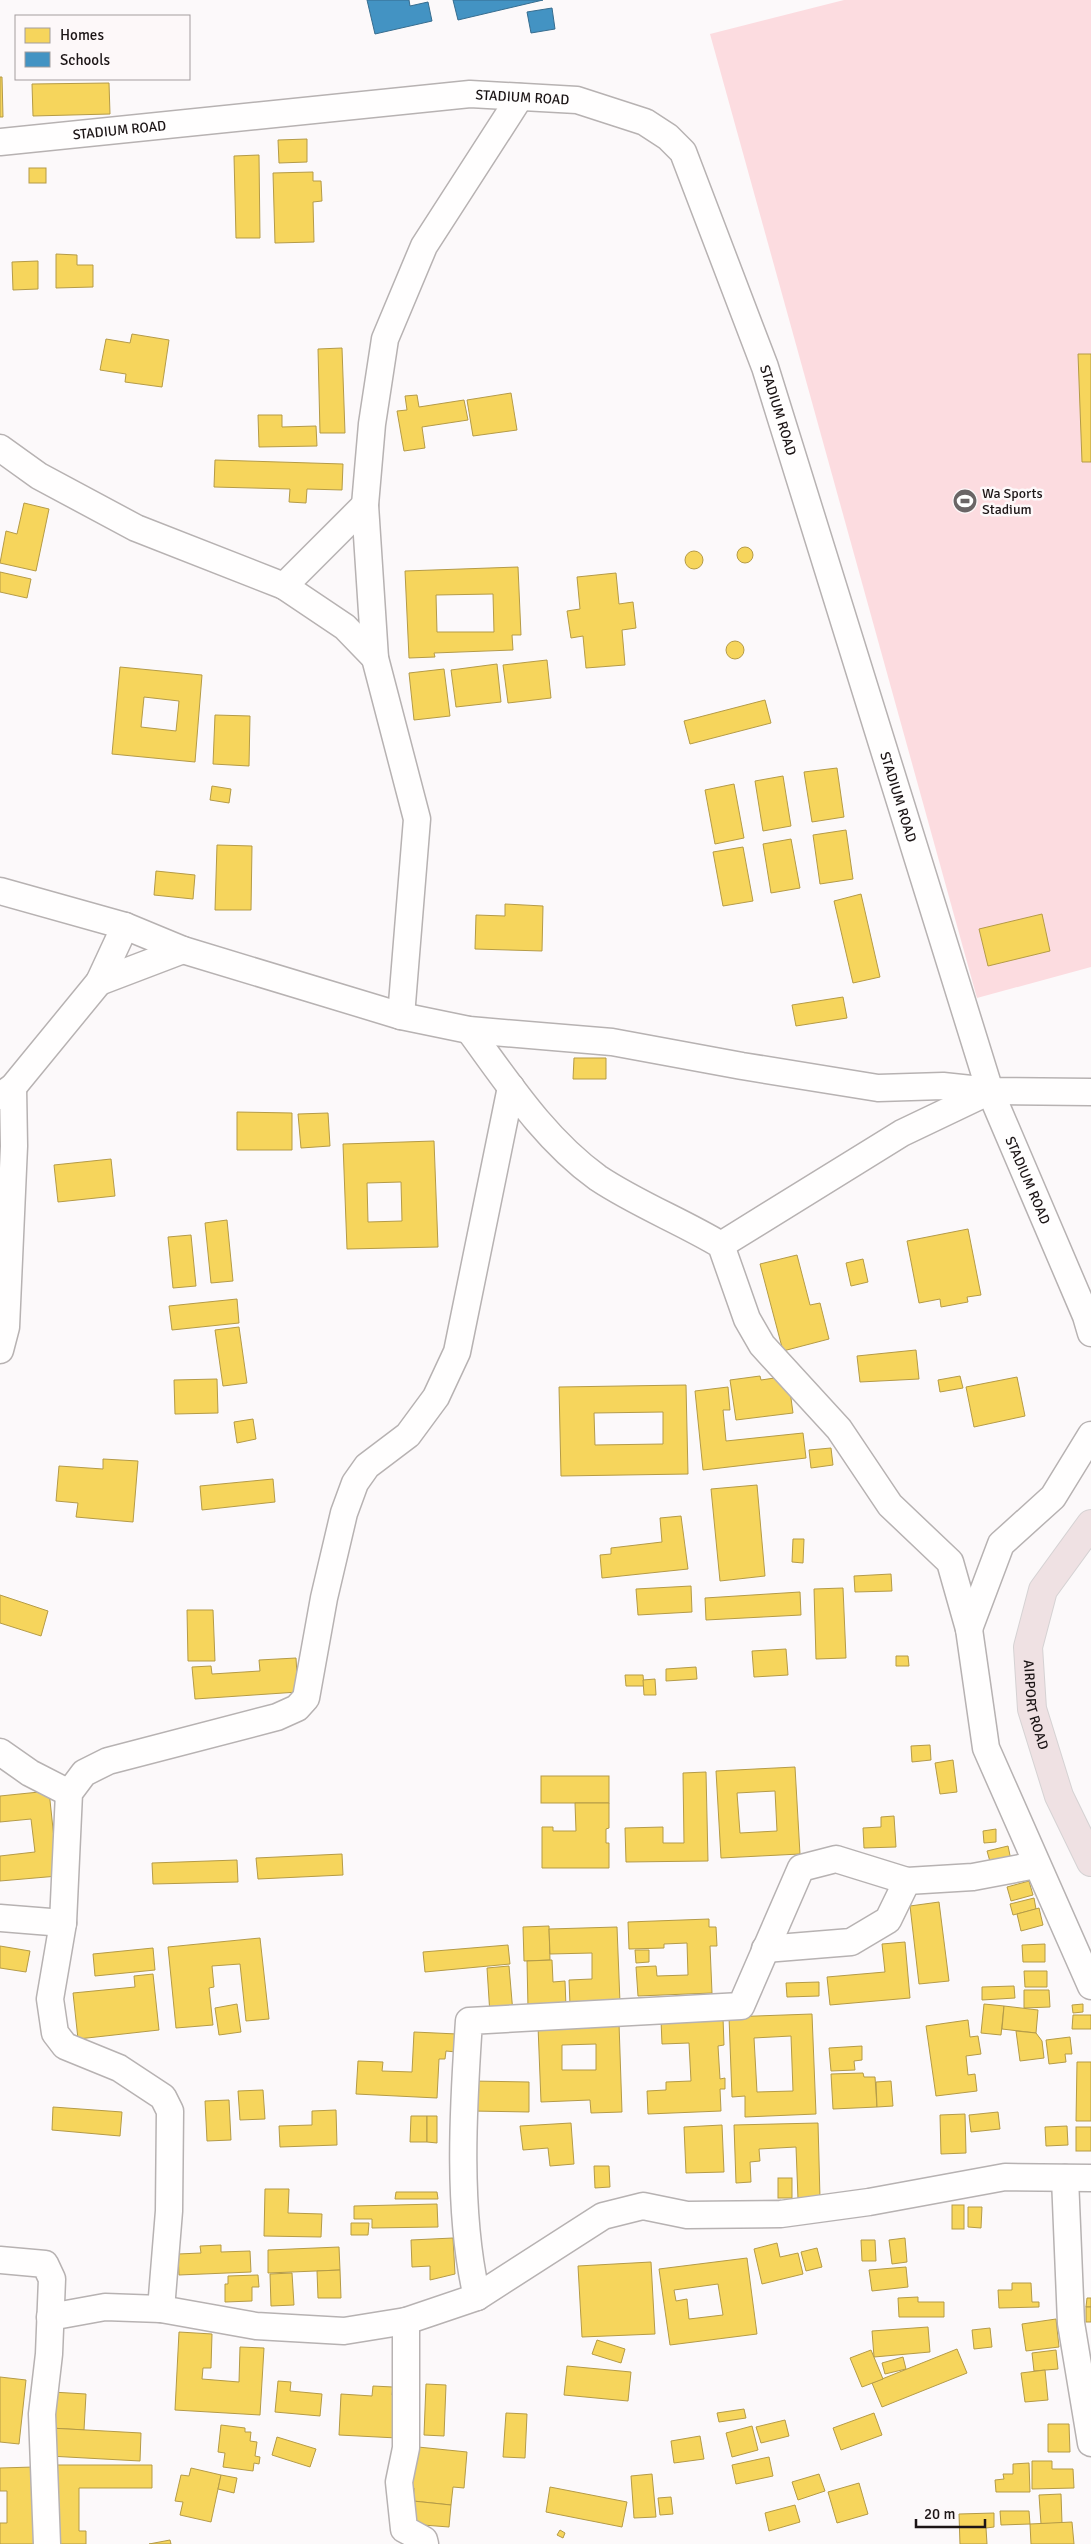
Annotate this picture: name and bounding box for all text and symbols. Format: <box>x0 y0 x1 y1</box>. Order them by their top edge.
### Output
legend <box>15 15 190 80</box>
text: Homes <box>60 26 104 44</box>
text: Schools <box>60 51 111 69</box>
street label: STADIUM ROAD <box>475 86 570 108</box>
street label: STADIUM ROAD <box>72 117 167 143</box>
street label: STADIUM ROAD <box>756 363 800 457</box>
place label: Wa Sports Stadium <box>982 485 1043 518</box>
sports icon: Wa Sports Stadium <box>952 488 978 514</box>
street label: STADIUM ROAD <box>877 750 921 844</box>
street label: STADIUM ROAD <box>1002 1134 1054 1227</box>
street label: AIRPORT ROAD <box>1020 1659 1053 1752</box>
scale bar <box>916 2496 985 2528</box>
text: 20 m <box>924 2505 955 2523</box>

